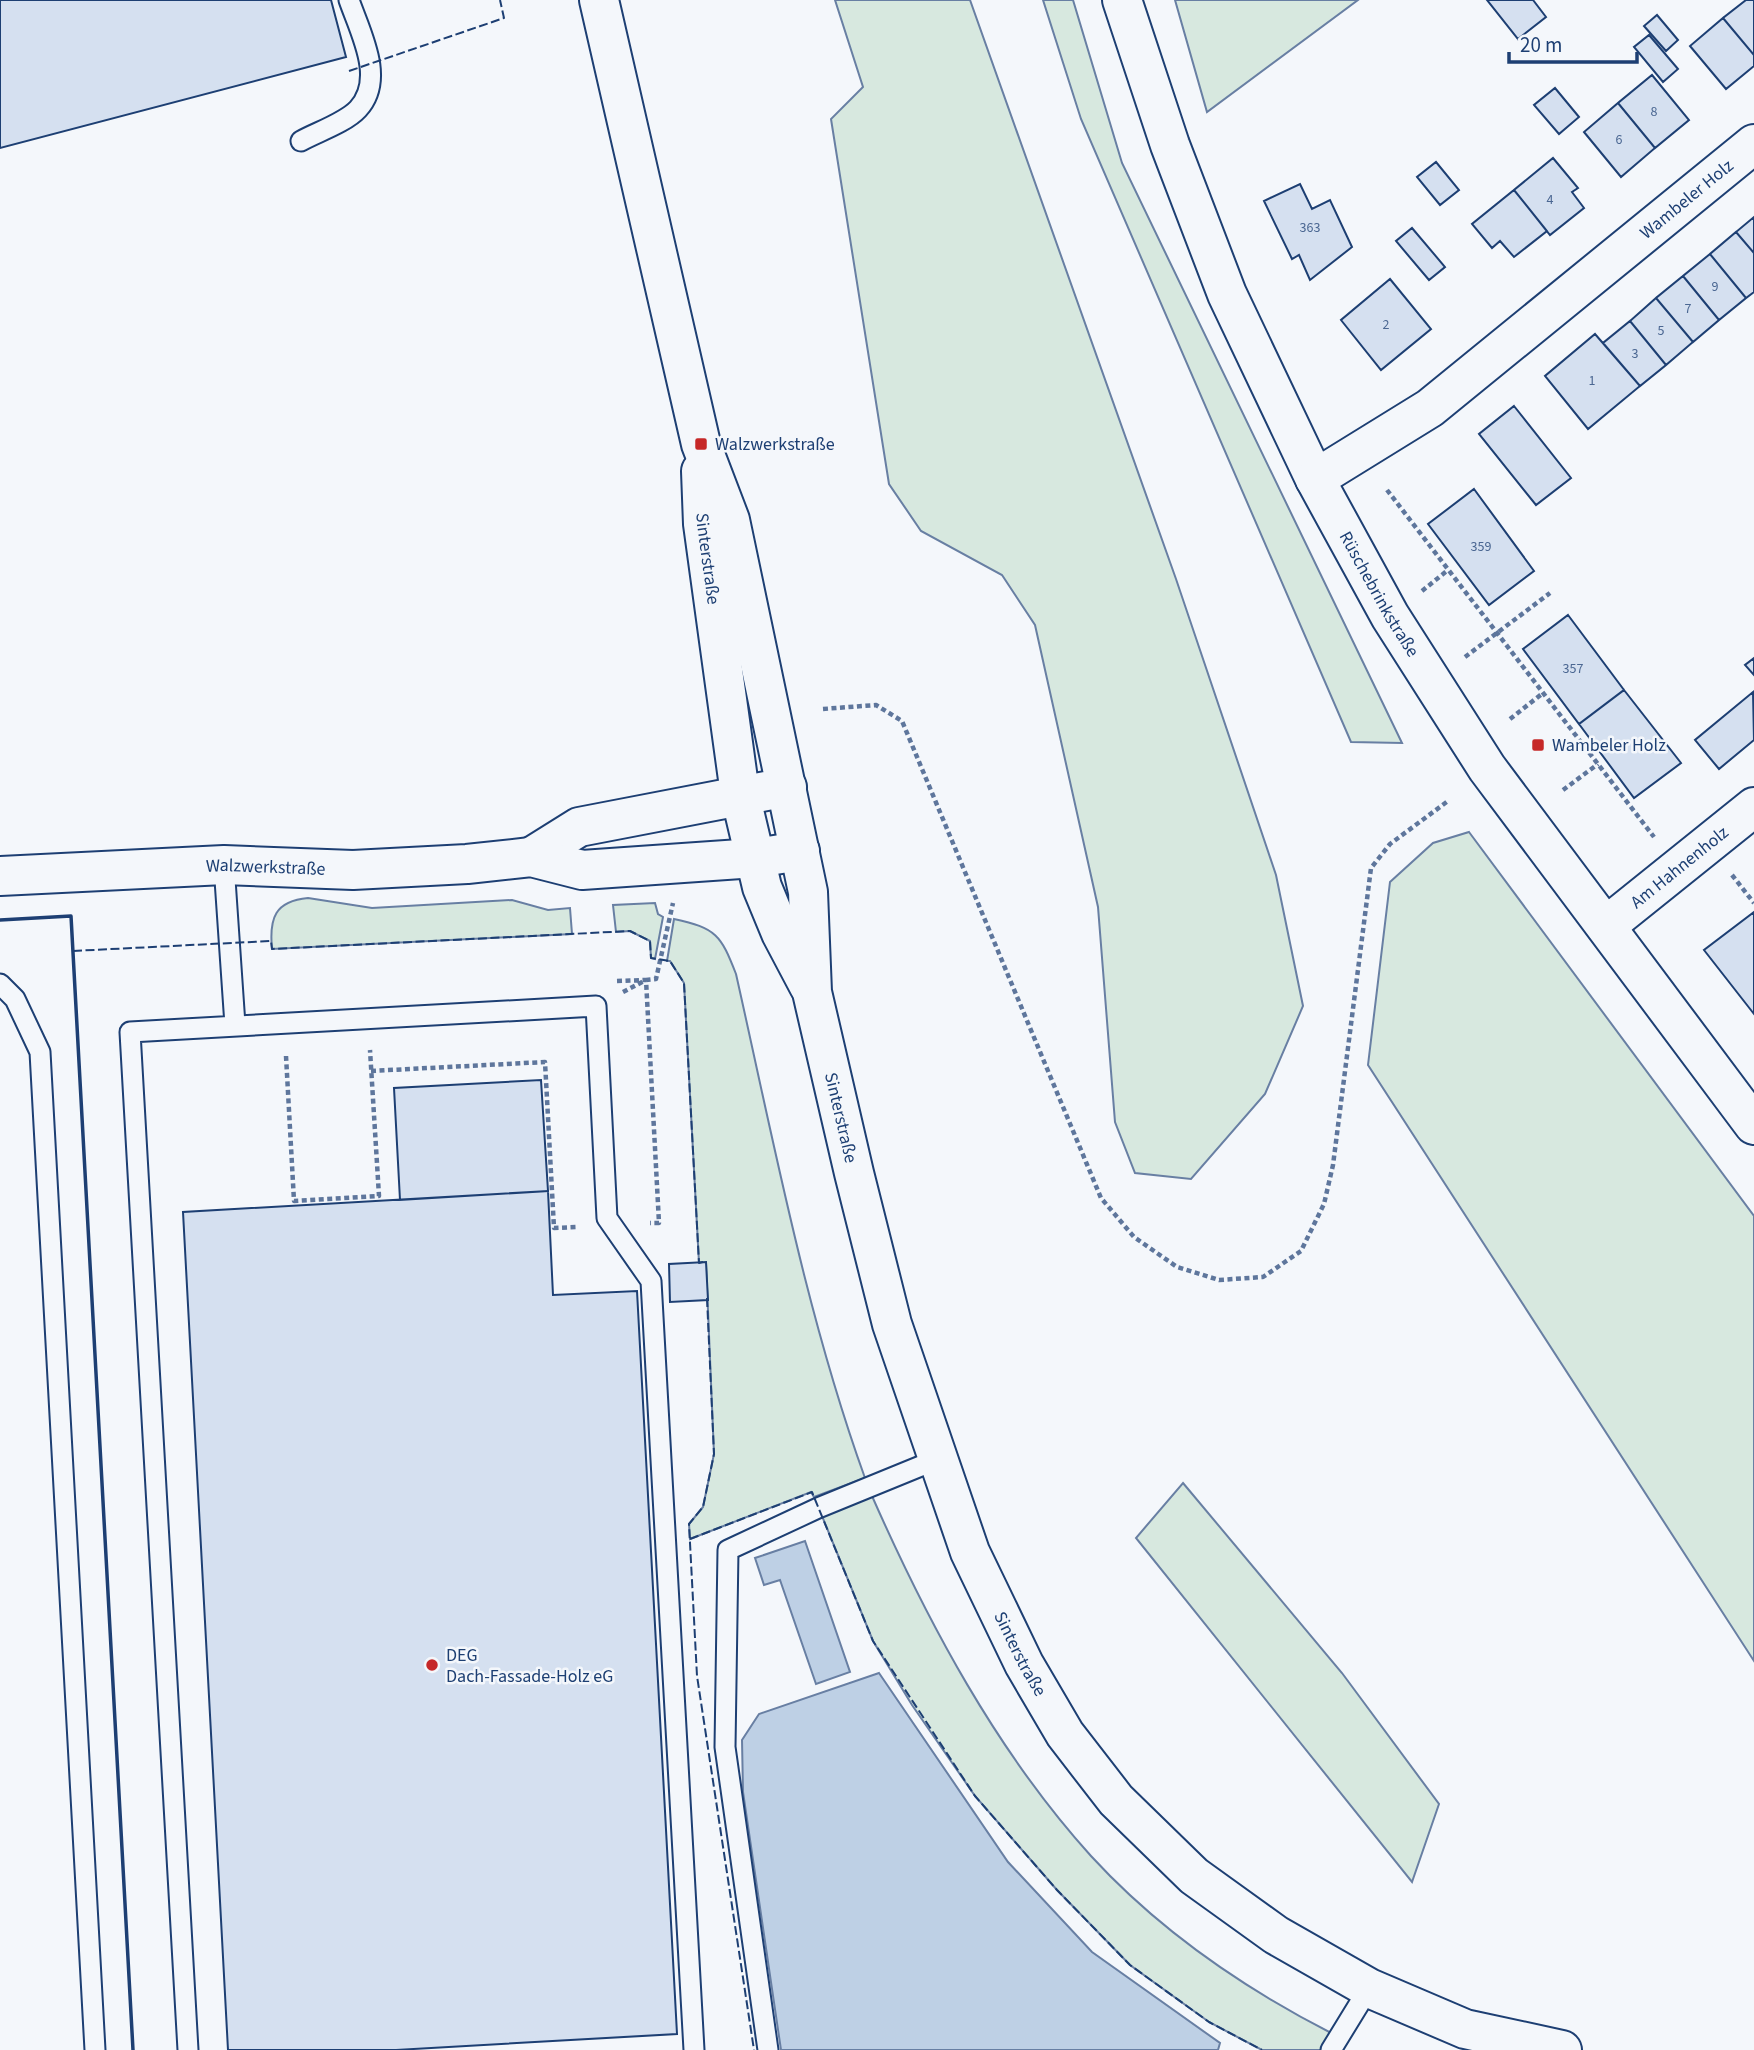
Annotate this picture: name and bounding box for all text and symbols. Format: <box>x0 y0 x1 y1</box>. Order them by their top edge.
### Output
scale bar <box>1509 21 1637 65</box>
text: 20 m <box>1520 30 1562 60</box>
house number: 8 <box>1651 102 1658 122</box>
house number: 6 <box>1616 130 1623 150</box>
street label: Wambeler Holz <box>1634 153 1739 245</box>
house number: 4 <box>1547 190 1554 210</box>
house number: 363 <box>1300 218 1320 238</box>
house number: 9 <box>1712 277 1719 297</box>
house number: 7 <box>1685 299 1692 319</box>
house number: 2 <box>1383 315 1390 335</box>
house number: 5 <box>1658 321 1665 341</box>
house number: 3 <box>1632 344 1639 364</box>
house number: 1 <box>1589 371 1596 391</box>
place label: Walzwerkstraße <box>715 432 835 457</box>
marker: Walzwerkstraße <box>693 436 709 452</box>
street label: Sinterstraße <box>690 512 726 606</box>
street label: Rüschebrinkstraße <box>1333 527 1426 662</box>
house number: 359 <box>1471 537 1491 557</box>
house number: 357 <box>1563 659 1583 679</box>
place label: Wambeler Holz <box>1552 733 1666 758</box>
marker: Wambeler Holz <box>1530 737 1546 753</box>
street label: Am Hahnenholz <box>1625 820 1734 914</box>
street label: Walzwerkstraße <box>205 852 326 881</box>
street label: Sinterstraße <box>819 1070 864 1165</box>
street label: Sinterstraße <box>988 1607 1053 1701</box>
place label: DEG Dach-Fassade-Holz eG <box>446 1643 613 1689</box>
marker: DEG Dach-Fassade-Holz eG <box>424 1657 440 1673</box>

